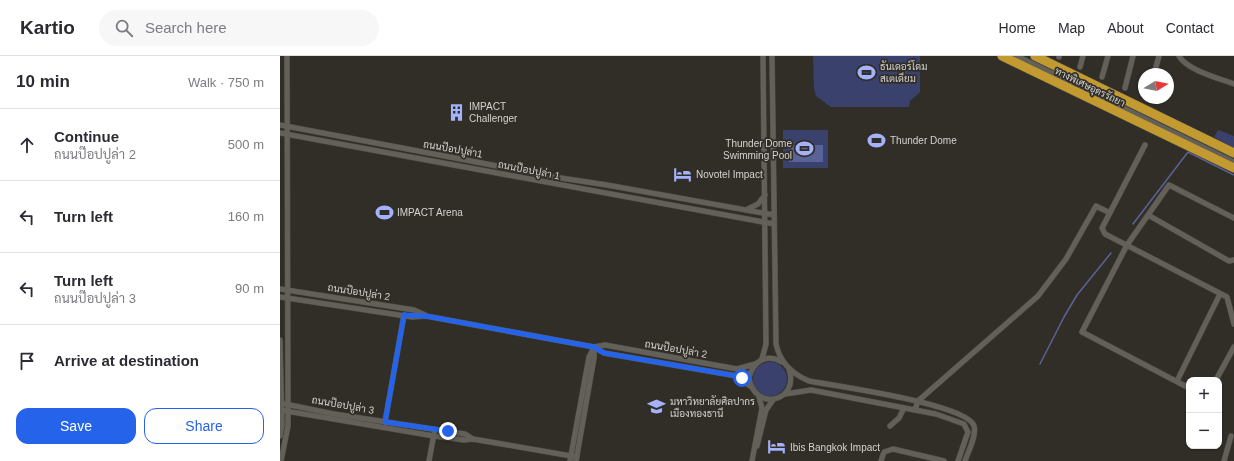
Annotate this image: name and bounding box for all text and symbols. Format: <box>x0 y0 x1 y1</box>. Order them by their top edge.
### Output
search box <box>99 10 379 46</box>
text: Kartio <box>20 17 75 38</box>
icon: search <box>113 17 135 39</box>
text: Search here <box>145 19 227 36</box>
text: Home <box>999 20 1036 36</box>
text: Map <box>1058 20 1085 36</box>
text: About <box>1107 20 1144 36</box>
text: Contact <box>1166 20 1214 36</box>
place label: ธันเดอร์โดม สเตเดียม <box>880 59 927 84</box>
sports icon: ธันเดอร์โดม สเตเดียม <box>857 62 877 82</box>
street label: ทางพิเศษอุดรรัถยา <box>1052 64 1128 111</box>
north arrow <box>1138 68 1174 104</box>
text: 10 min <box>16 72 70 91</box>
text: Walk · 750 m <box>188 75 264 90</box>
place label: IMPACT Challenger <box>469 101 518 124</box>
building icon: IMPACT Challenger <box>446 102 466 122</box>
text: Continue <box>54 128 119 145</box>
sports icon: Thunder Dome <box>867 130 887 150</box>
icon: ahead <box>16 134 38 156</box>
place label: Thunder Dome <box>890 135 957 146</box>
text: 500 m <box>228 137 264 152</box>
street label: ถนนป๊อปปูล่า1 <box>422 137 484 162</box>
place label: Thunder Dome Swimming Pool <box>723 138 792 161</box>
sports icon: Thunder Dome Swimming Pool <box>795 139 815 159</box>
text: ถนนป๊อปปูล่า 2 <box>54 147 136 162</box>
street label: ถนนป๊อปปูล่า 1 <box>497 158 562 183</box>
hotel icon: Novotel Impact <box>673 164 693 184</box>
place label: Novotel Impact <box>696 169 763 180</box>
sports icon: IMPACT Arena <box>374 202 394 222</box>
icon: left <box>16 206 38 228</box>
place label: IMPACT Arena <box>397 207 463 218</box>
text: Turn left <box>54 208 113 225</box>
text: 160 m <box>228 209 264 224</box>
text: Turn left <box>54 272 113 289</box>
icon: left <box>16 278 38 300</box>
text: 90 m <box>235 281 264 296</box>
street label: ถนนป๊อปปูล่า 2 <box>327 281 392 304</box>
text: ถนนป๊อปปูล่า 3 <box>54 291 136 306</box>
street label: ถนนป๊อปปูล่า 2 <box>644 337 709 362</box>
icon: arrive <box>16 350 38 372</box>
text: Arrive at destination <box>54 352 199 369</box>
route start <box>733 369 751 387</box>
map controls <box>1186 377 1222 449</box>
button: + <box>1186 377 1222 413</box>
street label: ถนนป๊อปปูล่า 3 <box>311 393 376 418</box>
place label: มหาวิทยาลัยศิลปากร เมืองทองธานี <box>670 395 755 419</box>
school or university icon: มหาวิทยาลัยศิลปากร เมืองทองธานี <box>647 397 667 417</box>
button: Save <box>16 408 136 444</box>
button: Share <box>144 408 264 444</box>
button: − <box>1186 413 1222 449</box>
route end <box>439 422 457 440</box>
hotel icon: Ibis Bangkok Impact <box>767 437 787 457</box>
place label: Ibis Bangkok Impact <box>790 442 880 453</box>

